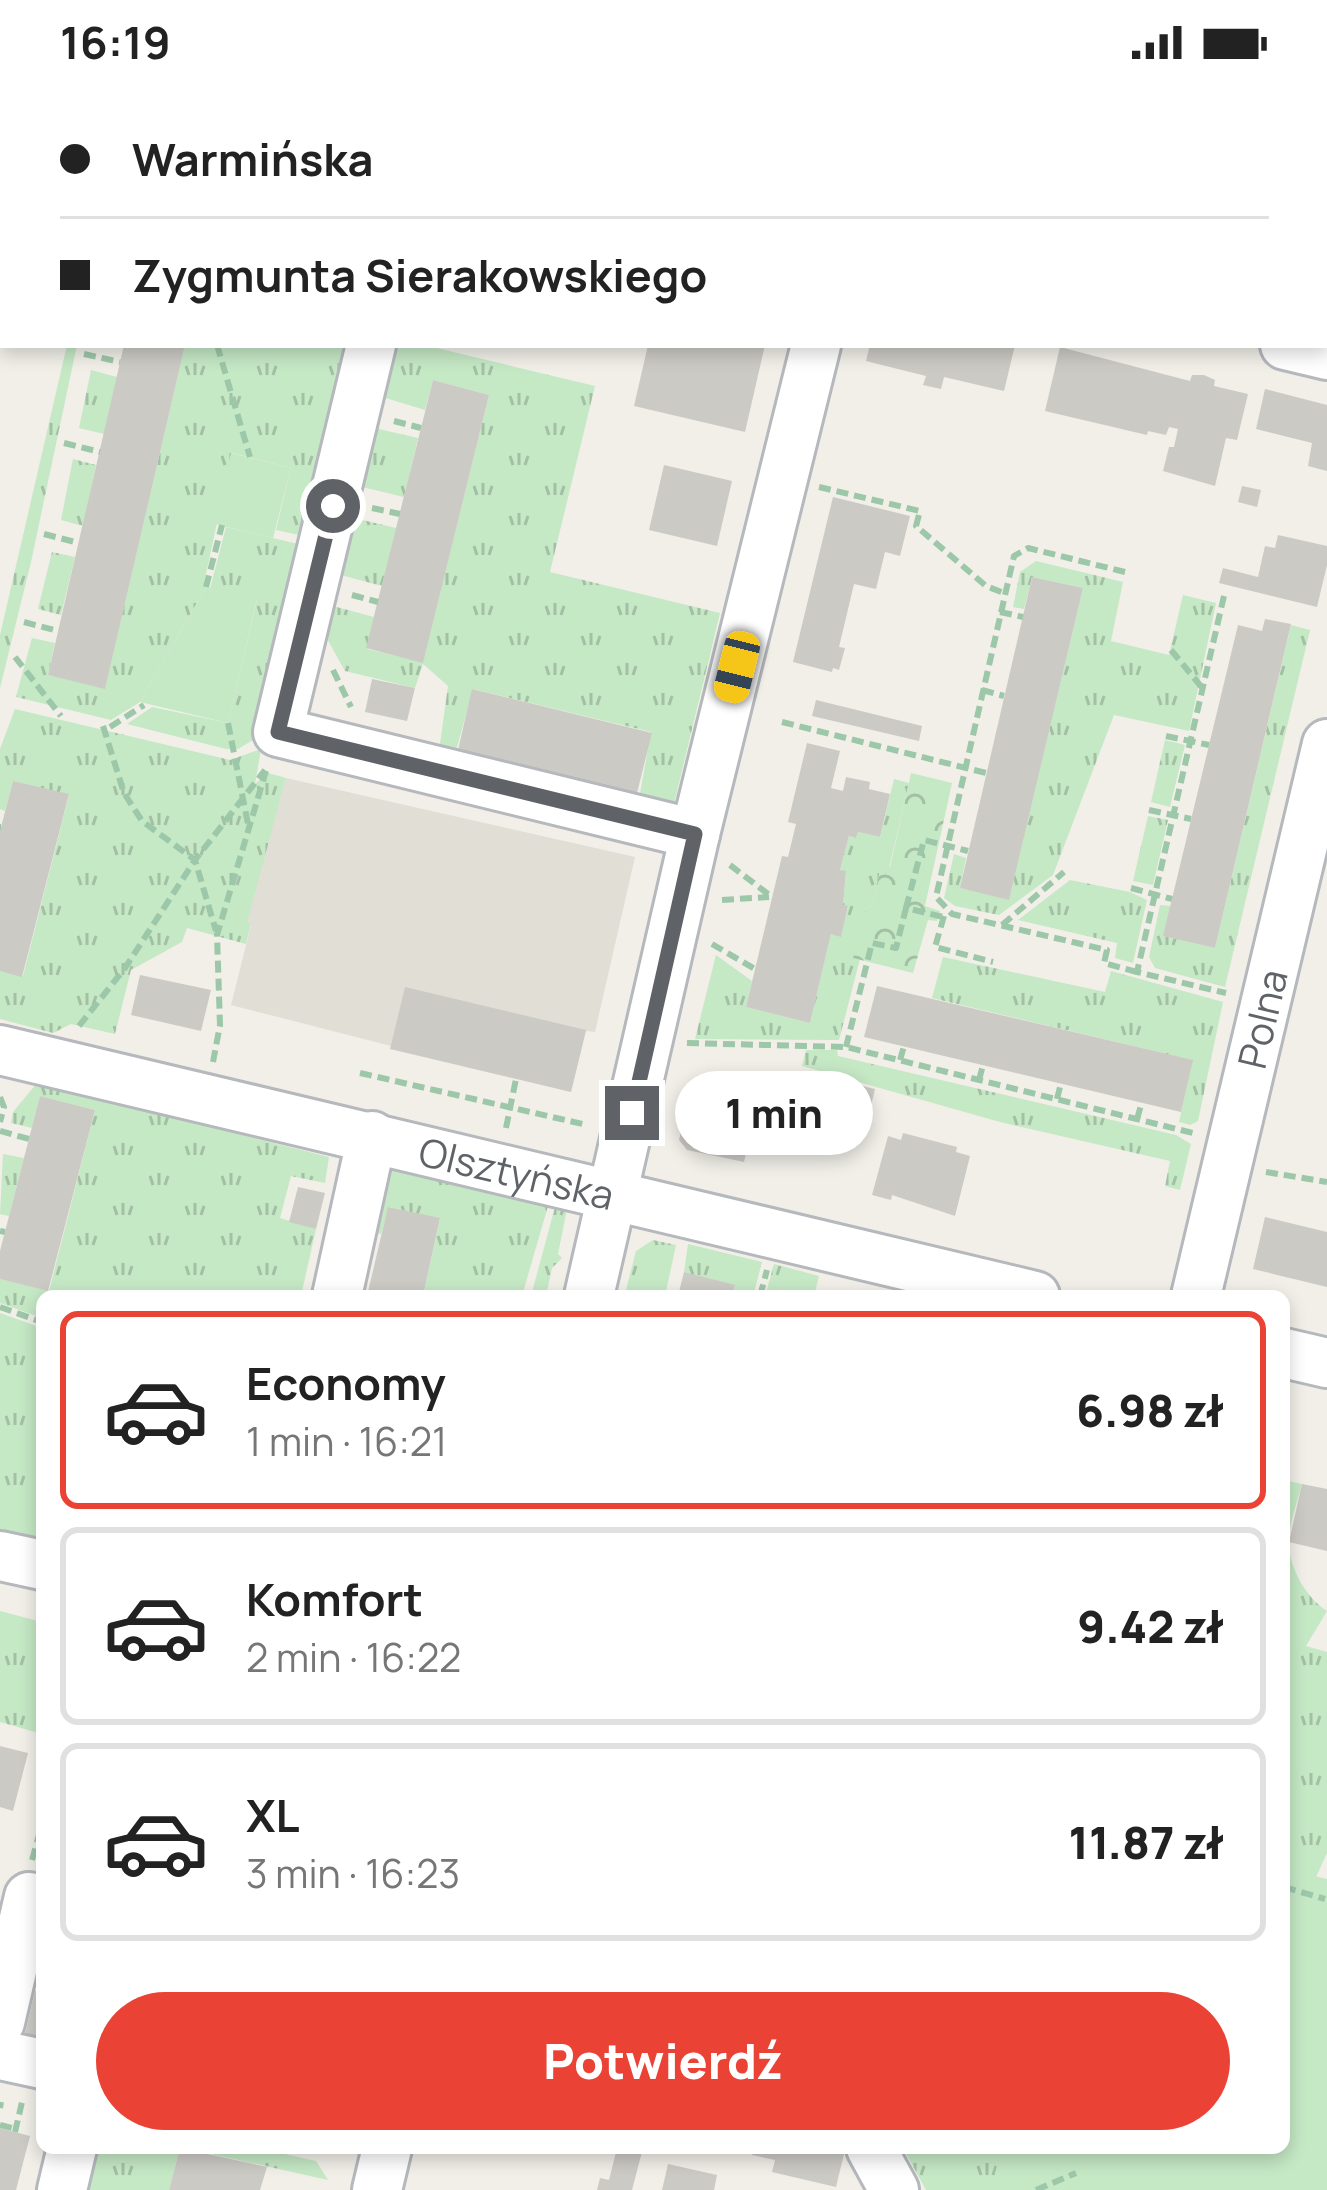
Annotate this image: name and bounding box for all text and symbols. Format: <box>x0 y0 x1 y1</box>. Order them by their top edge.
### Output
text: 16:19 <box>60 11 171 73</box>
text: Warmińska <box>132 128 373 190</box>
text: Zygmunta Sierakowskiego <box>132 244 707 306</box>
route start <box>306 479 360 533</box>
car <box>711 628 763 706</box>
street label: Polna <box>1224 964 1300 1074</box>
callout: 1 min <box>674 1071 872 1155</box>
route end <box>605 1086 659 1140</box>
text: 1 min <box>725 1086 823 1140</box>
street label: Olsztyńska <box>414 1124 620 1222</box>
text: Economy <box>246 1352 446 1414</box>
icon: car <box>102 1356 210 1464</box>
text: 6.98 zł <box>1076 1379 1224 1441</box>
text: 1 min · 16:21 <box>246 1414 447 1468</box>
text: Komfort <box>246 1568 423 1630</box>
icon: car <box>102 1572 210 1680</box>
text: 9.42 zł <box>1077 1595 1224 1657</box>
text: 2 min · 16:22 <box>246 1630 461 1684</box>
text: XL <box>246 1784 300 1846</box>
icon: car <box>102 1788 210 1896</box>
text: 11.87 zł <box>1068 1811 1224 1873</box>
text: 3 min · 16:23 <box>246 1846 460 1900</box>
button: Potwierdź <box>96 1992 1230 2130</box>

